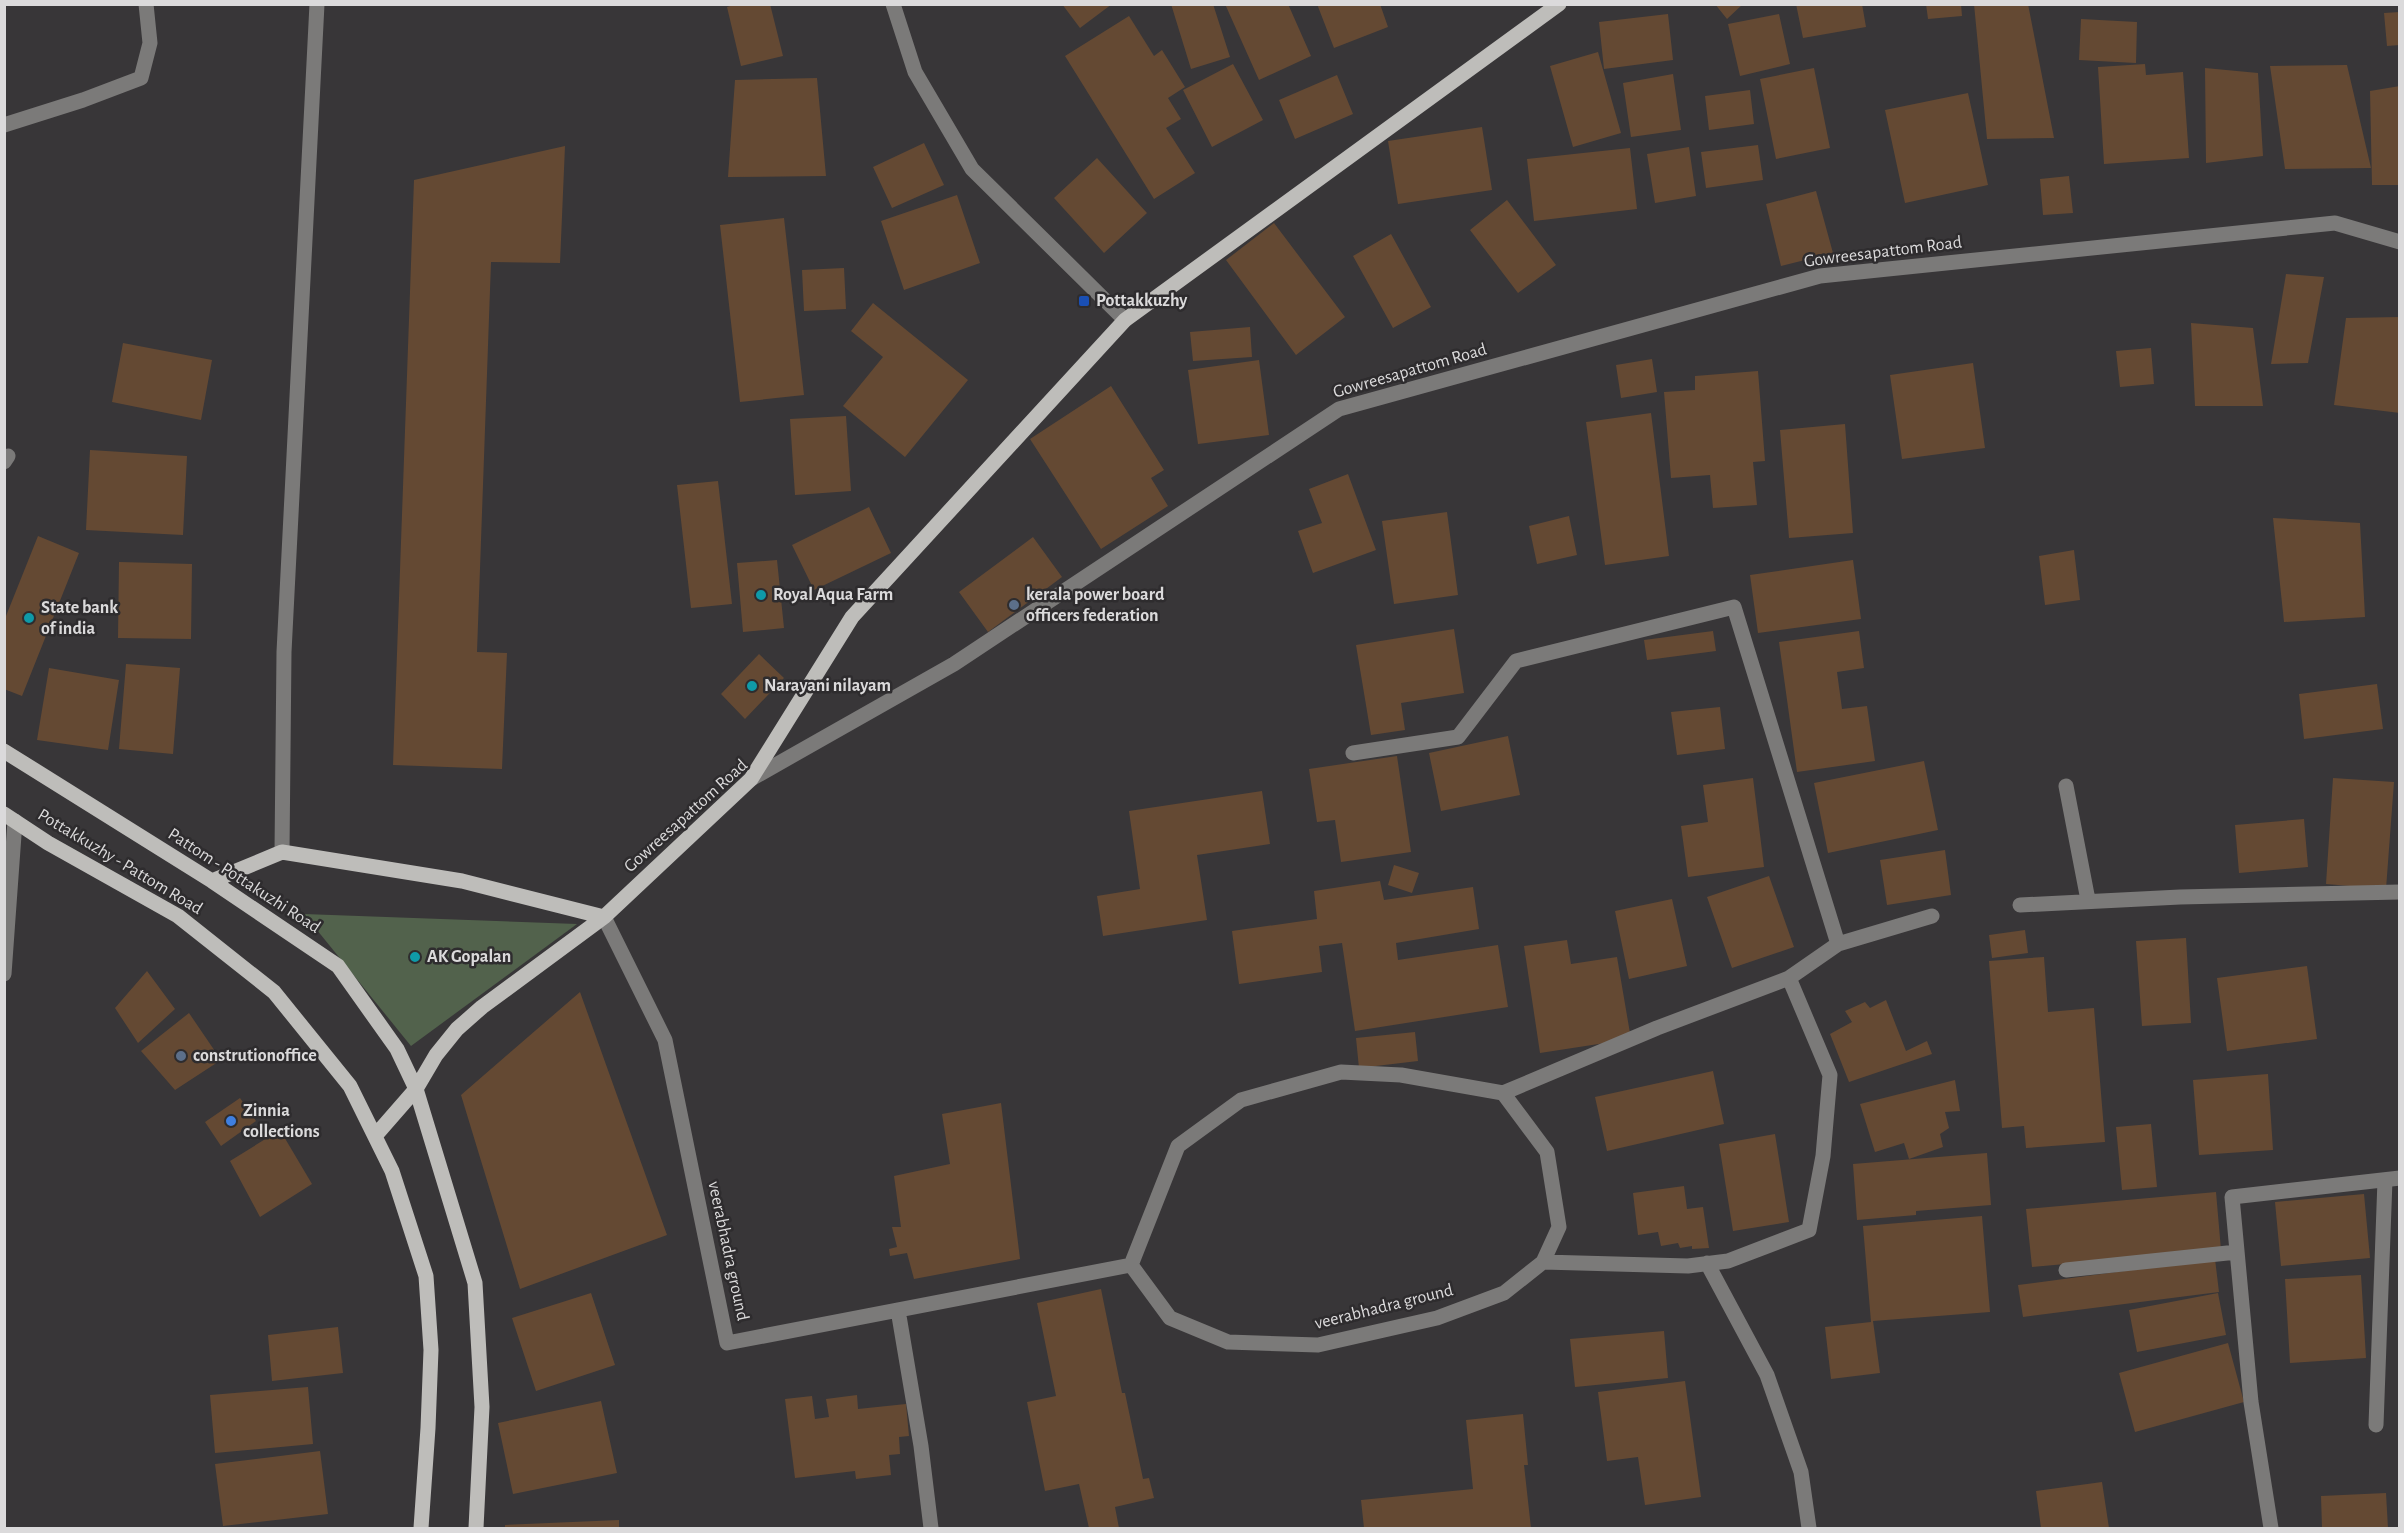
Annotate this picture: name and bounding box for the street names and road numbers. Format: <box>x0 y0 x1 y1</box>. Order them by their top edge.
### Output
street label: Gowreesapattom Road <box>1803 233 1963 271</box>
street label: Gowreesapattom Road <box>1331 340 1489 402</box>
street label: Gowreesapattom Road <box>621 756 751 876</box>
street label: Pottakkuzhy - Pattom Road <box>34 806 206 918</box>
street label: Pattom - Pottakuzhi Road <box>165 825 323 937</box>
street label: veerabhadra ground <box>704 1180 752 1322</box>
street label: veerabhadra ground <box>1313 1281 1455 1333</box>

